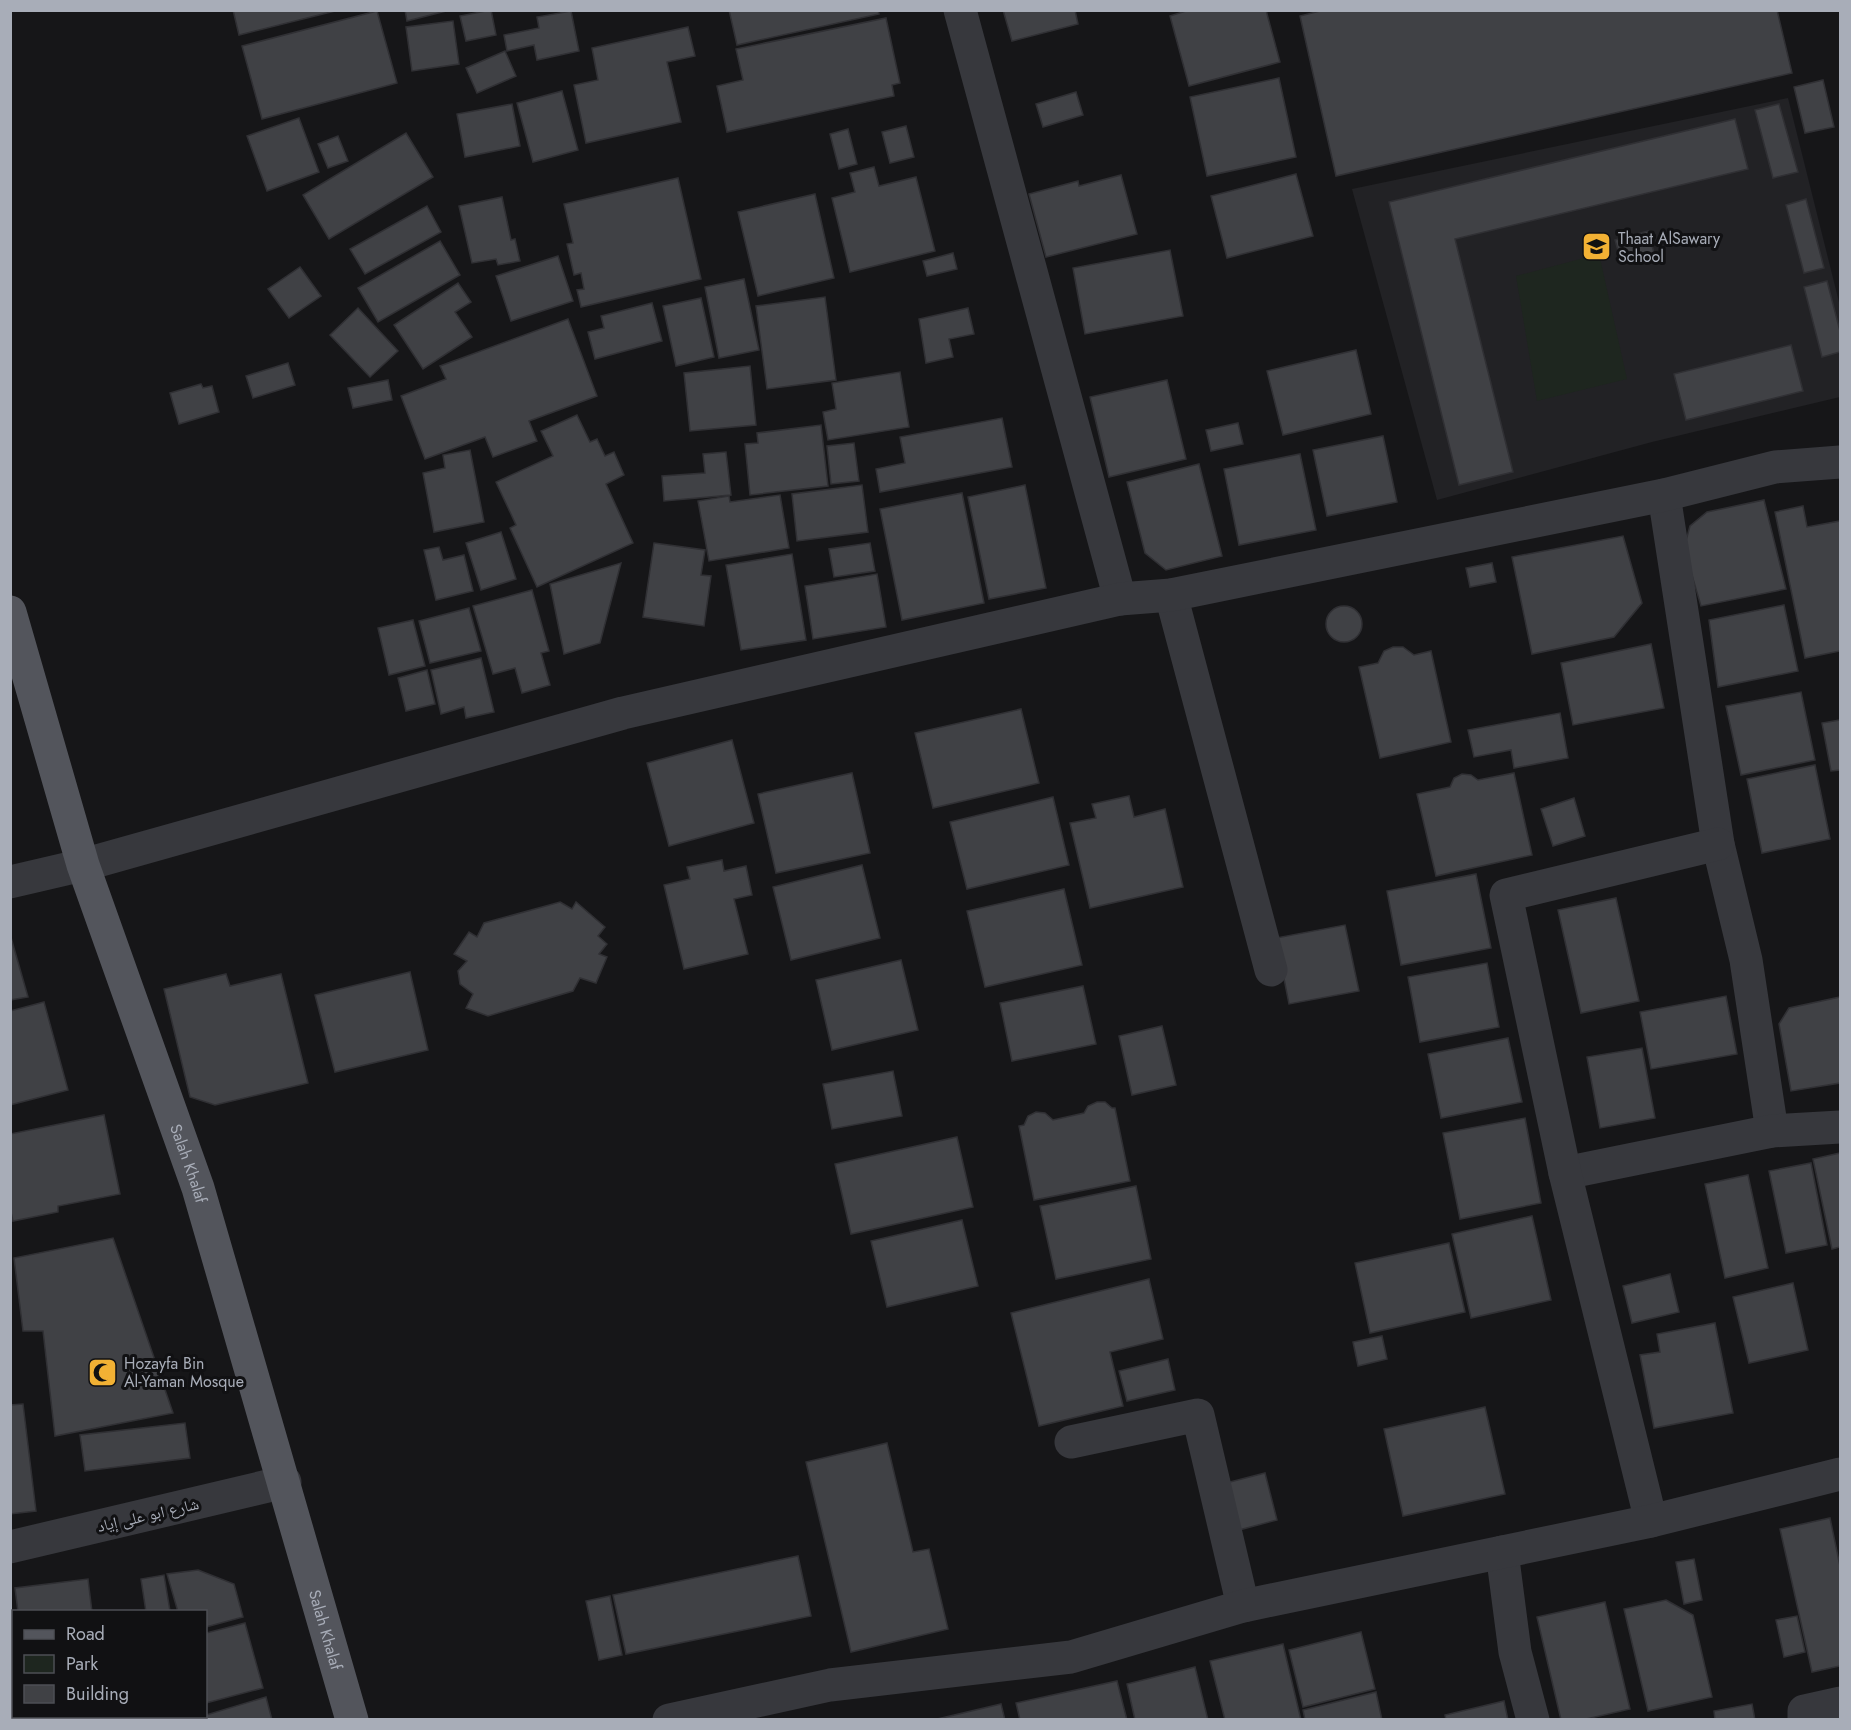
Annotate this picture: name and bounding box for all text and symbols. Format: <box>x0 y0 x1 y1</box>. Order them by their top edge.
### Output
place label: Thaat AlSawary School <box>1618 227 1721 268</box>
school or university icon: Thaat AlSawary School <box>1581 231 1613 263</box>
street label: Salah Khalaf <box>165 1121 213 1206</box>
place label: Hozayfa Bin Al-Yaman Mosque <box>124 1352 244 1393</box>
mosque icon: Hozayfa Bin Al-Yaman Mosque <box>87 1356 119 1388</box>
street label: شارع ابو على إياد <box>95 1492 201 1538</box>
street label: Salah Khalaf <box>303 1587 348 1673</box>
legend <box>12 1610 207 1718</box>
text: Road <box>66 1621 105 1647</box>
text: Park <box>66 1651 98 1677</box>
text: Building <box>66 1681 129 1707</box>

